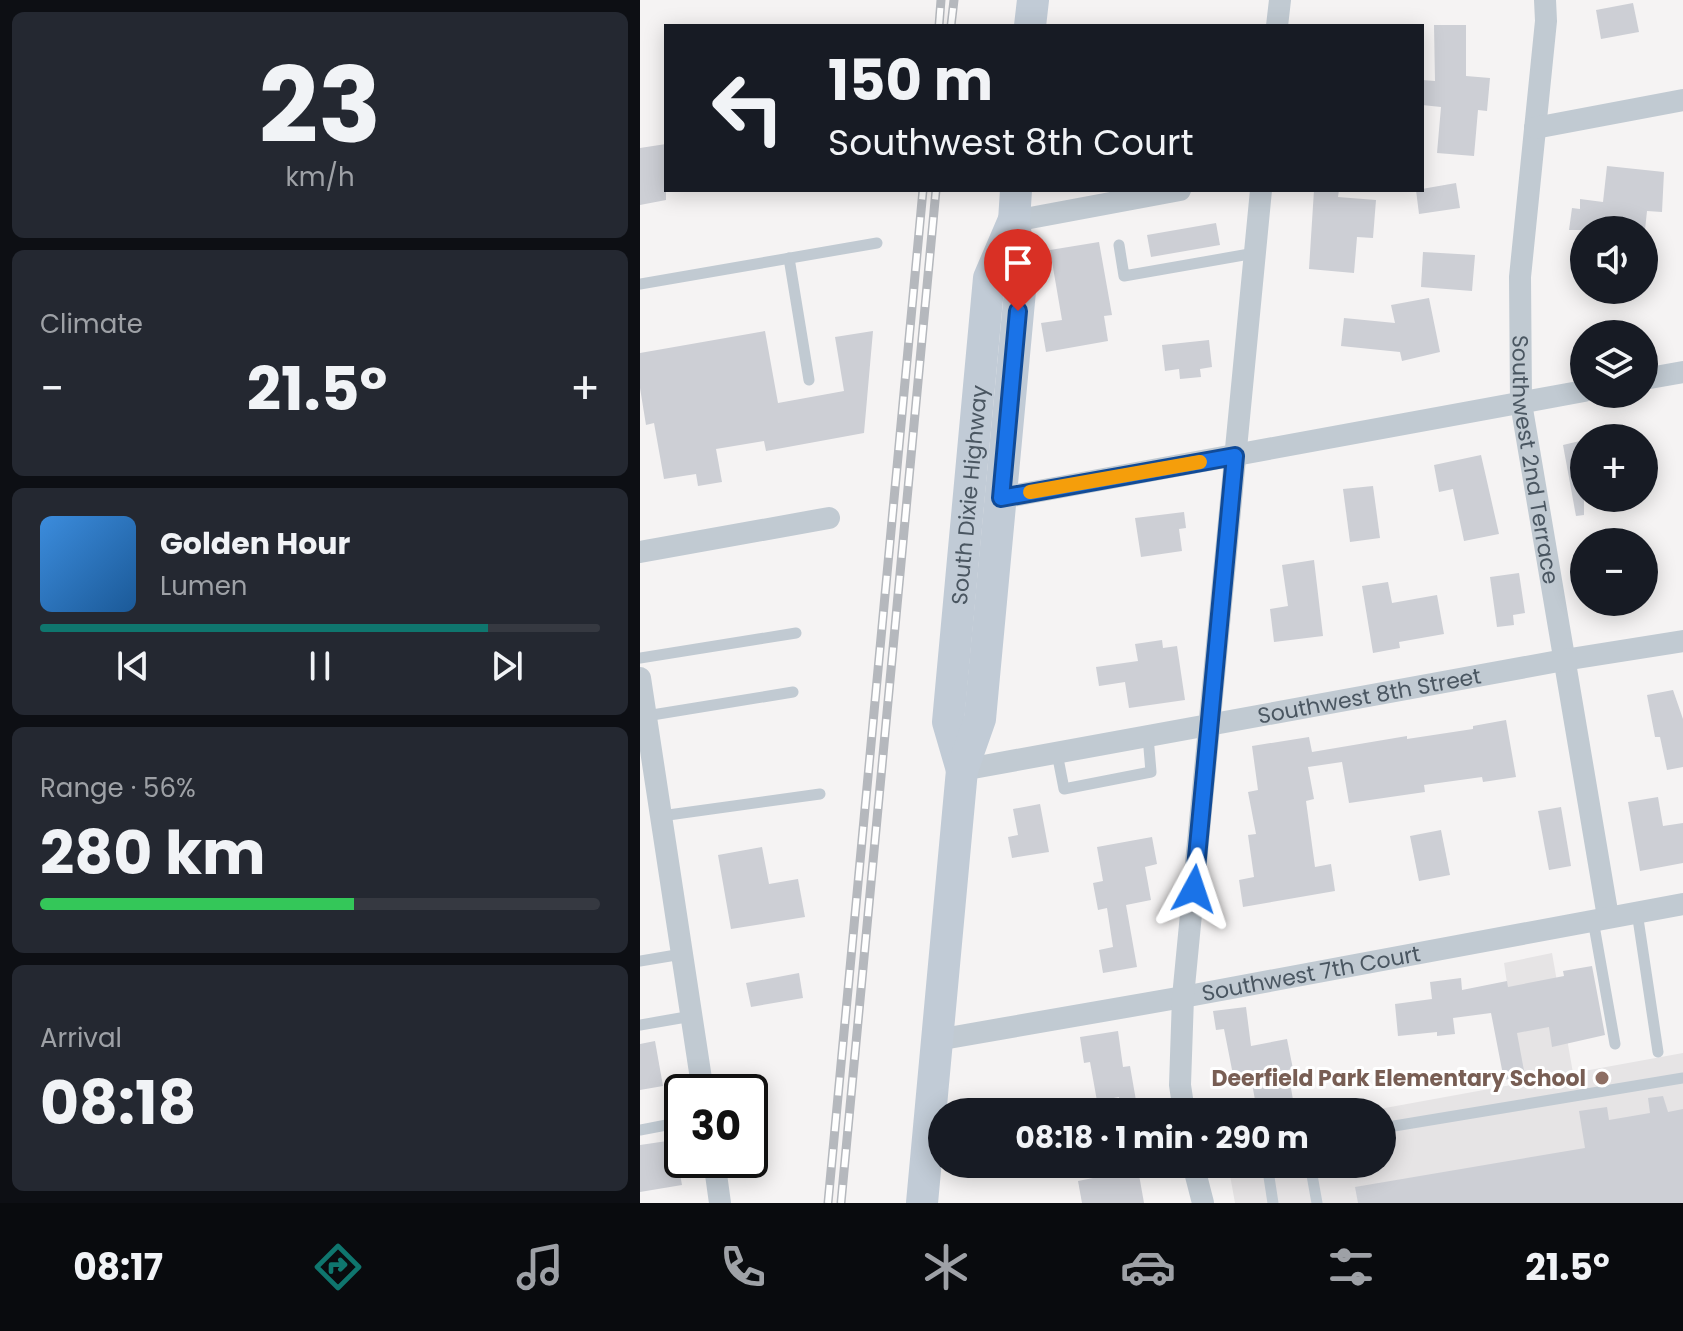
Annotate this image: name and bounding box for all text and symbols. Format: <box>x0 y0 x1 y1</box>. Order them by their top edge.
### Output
text: 23 <box>259 33 381 178</box>
text: 150 m <box>828 41 993 120</box>
icon: left <box>696 56 800 160</box>
text: Southwest 8th Court <box>828 117 1194 168</box>
text: km/h <box>285 159 355 195</box>
map controls <box>1570 216 1658 616</box>
button: sound <box>1570 216 1658 304</box>
pin <box>984 229 1052 311</box>
icon: arrive <box>996 241 1040 285</box>
text: Climate <box>40 306 143 342</box>
button: layers <box>1570 320 1658 408</box>
street label: Southwest 2nd Terrace <box>1504 335 1566 587</box>
text: 21.5° <box>247 347 387 431</box>
text: − <box>40 358 64 419</box>
text: + <box>570 358 600 419</box>
street label: South Dixie Highway <box>944 383 995 606</box>
button: + <box>1570 424 1658 512</box>
text: Golden Hour <box>160 522 350 565</box>
button: − <box>1570 528 1658 616</box>
text: Lumen <box>160 568 247 604</box>
icon: previous <box>111 644 155 688</box>
icon: pause <box>298 644 342 688</box>
icon: next <box>485 644 529 688</box>
street label: Southwest 8th Street <box>1255 660 1484 732</box>
text: Range · 56% <box>40 770 196 806</box>
text: 280 km <box>40 811 266 895</box>
position arrow <box>1152 847 1236 931</box>
street label: Southwest 7th Court <box>1199 938 1423 1009</box>
text: Arrival <box>40 1020 122 1056</box>
text: 08:18 <box>40 1061 196 1145</box>
place label: Deerfield Park Elementary School <box>1211 1063 1586 1094</box>
marker: Deerfield Park Elementary School <box>1593 1069 1611 1087</box>
speed limit sign: 30 <box>664 1074 768 1178</box>
text: 08:18 · 1 min · 290 m <box>1015 1116 1309 1159</box>
icon: directions <box>310 1239 366 1295</box>
icon: music <box>512 1239 568 1295</box>
icon: phone <box>715 1239 771 1295</box>
icon: climate <box>918 1239 974 1295</box>
icon: car <box>1120 1239 1176 1295</box>
icon: filters <box>1323 1239 1379 1295</box>
text: 08:17 <box>73 1242 163 1293</box>
text: 21.5° <box>1525 1242 1610 1293</box>

